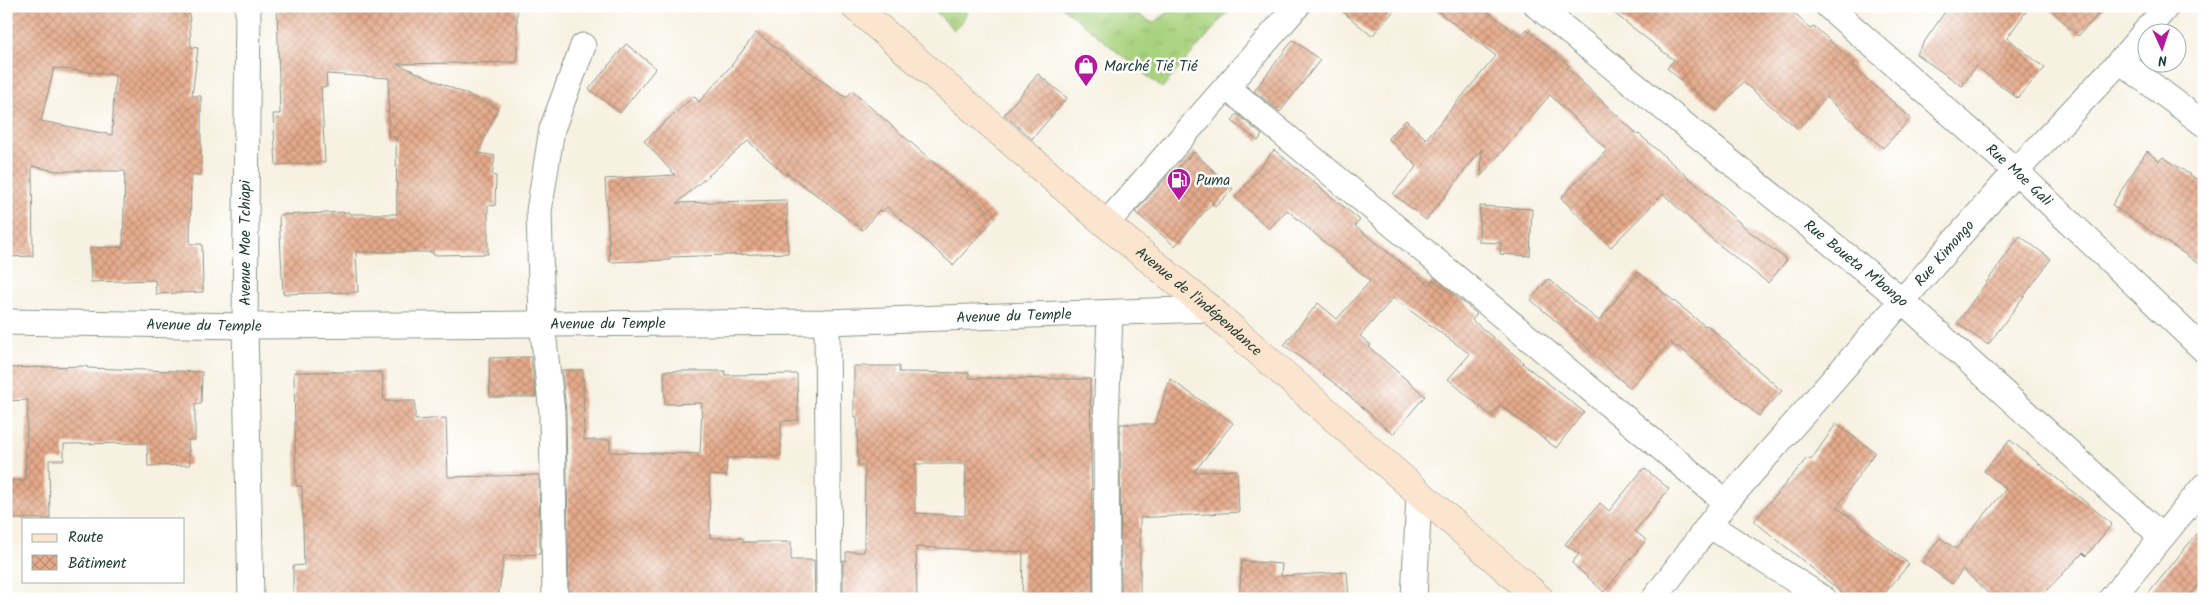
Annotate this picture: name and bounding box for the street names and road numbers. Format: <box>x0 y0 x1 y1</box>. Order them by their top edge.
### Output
street label: Rue Moe Gali <box>1980 138 2058 214</box>
street label: Avenue Moe Tchiapi <box>234 179 258 306</box>
street label: Rue Boueta M'bongo <box>1798 214 1914 314</box>
street label: Rue Kimongo <box>1909 215 1981 292</box>
street label: Avenue de l'indépendance <box>1129 241 1267 363</box>
street label: Avenue du Temple <box>956 303 1072 331</box>
street label: Avenue du Temple <box>550 312 666 337</box>
street label: Avenue du Temple <box>146 313 262 339</box>

